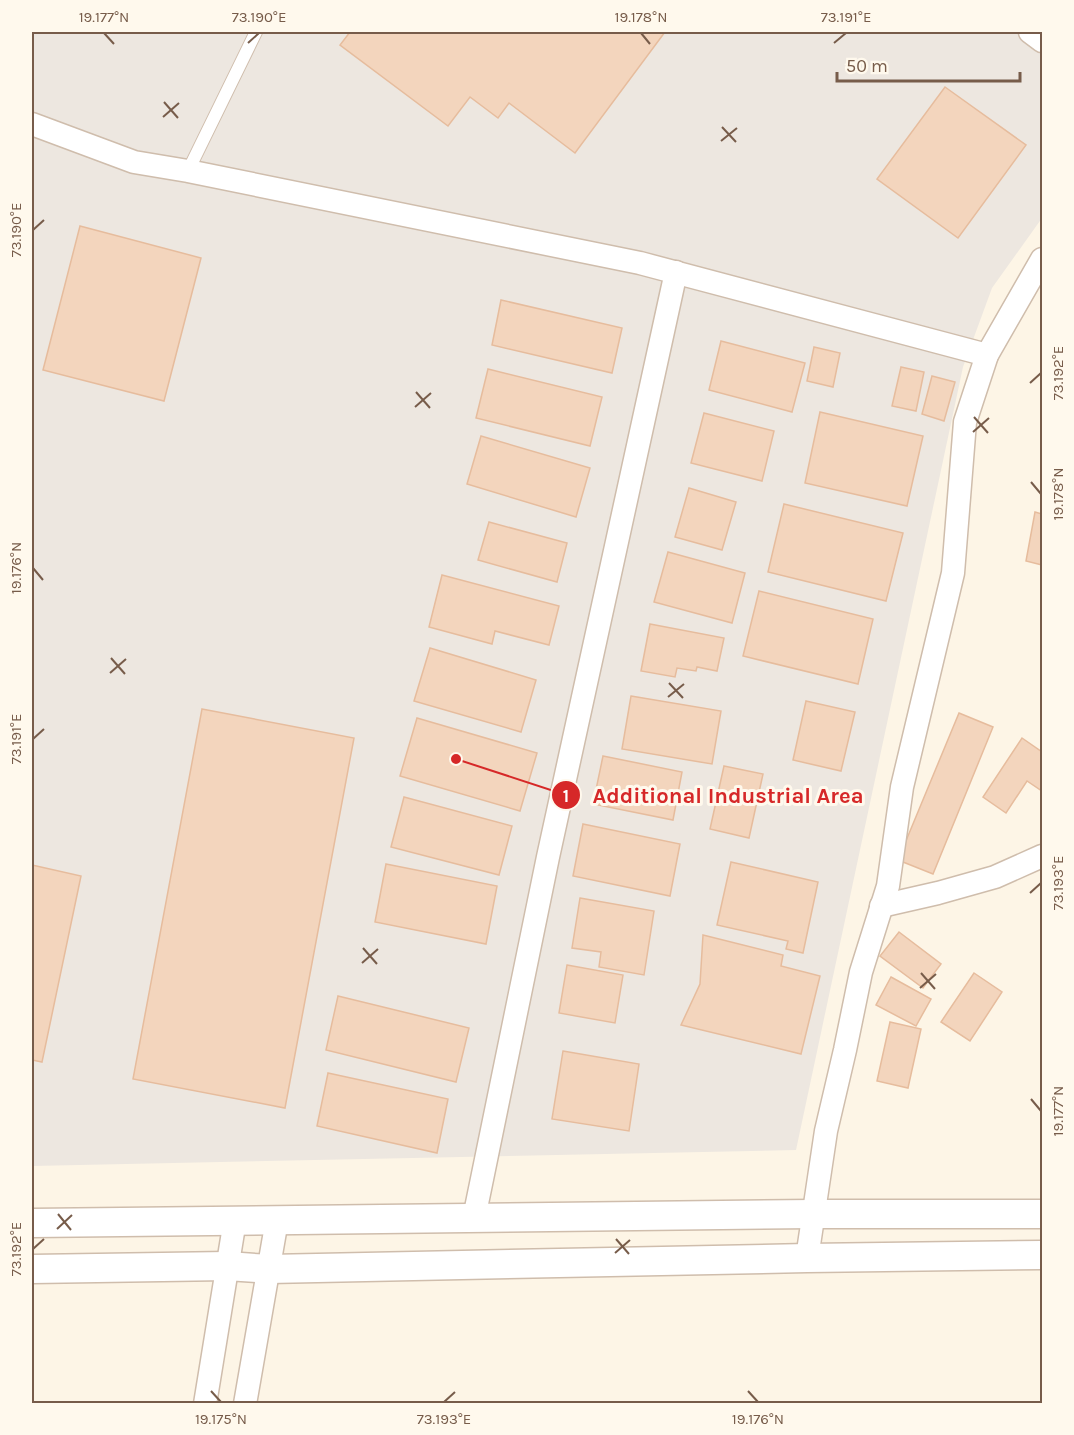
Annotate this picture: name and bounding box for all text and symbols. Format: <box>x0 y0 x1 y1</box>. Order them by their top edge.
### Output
text: 19.177°N <box>79 8 129 26</box>
text: 73.190°E <box>232 8 286 26</box>
text: 19.178°N <box>615 8 667 26</box>
text: 73.191°E <box>821 8 871 26</box>
scale bar <box>837 45 1020 83</box>
text: 50 m <box>846 55 888 77</box>
text: 73.190°E <box>7 203 25 257</box>
text: 73.192°E <box>1049 346 1067 400</box>
text: 19.178°N <box>1049 468 1067 520</box>
text: 19.176°N <box>7 542 25 594</box>
text: 73.191°E <box>7 714 25 764</box>
callout: Additional Industrial Area <box>551 775 876 815</box>
text: Additional Industrial Area <box>592 783 864 809</box>
text: 1 <box>563 785 569 807</box>
text: 73.193°E <box>1049 856 1067 910</box>
text: 19.177°N <box>1049 1086 1067 1136</box>
text: 73.192°E <box>7 1222 25 1276</box>
text: 19.175°N <box>195 1410 247 1428</box>
text: 73.193°E <box>417 1410 471 1428</box>
text: 19.176°N <box>732 1410 784 1428</box>

